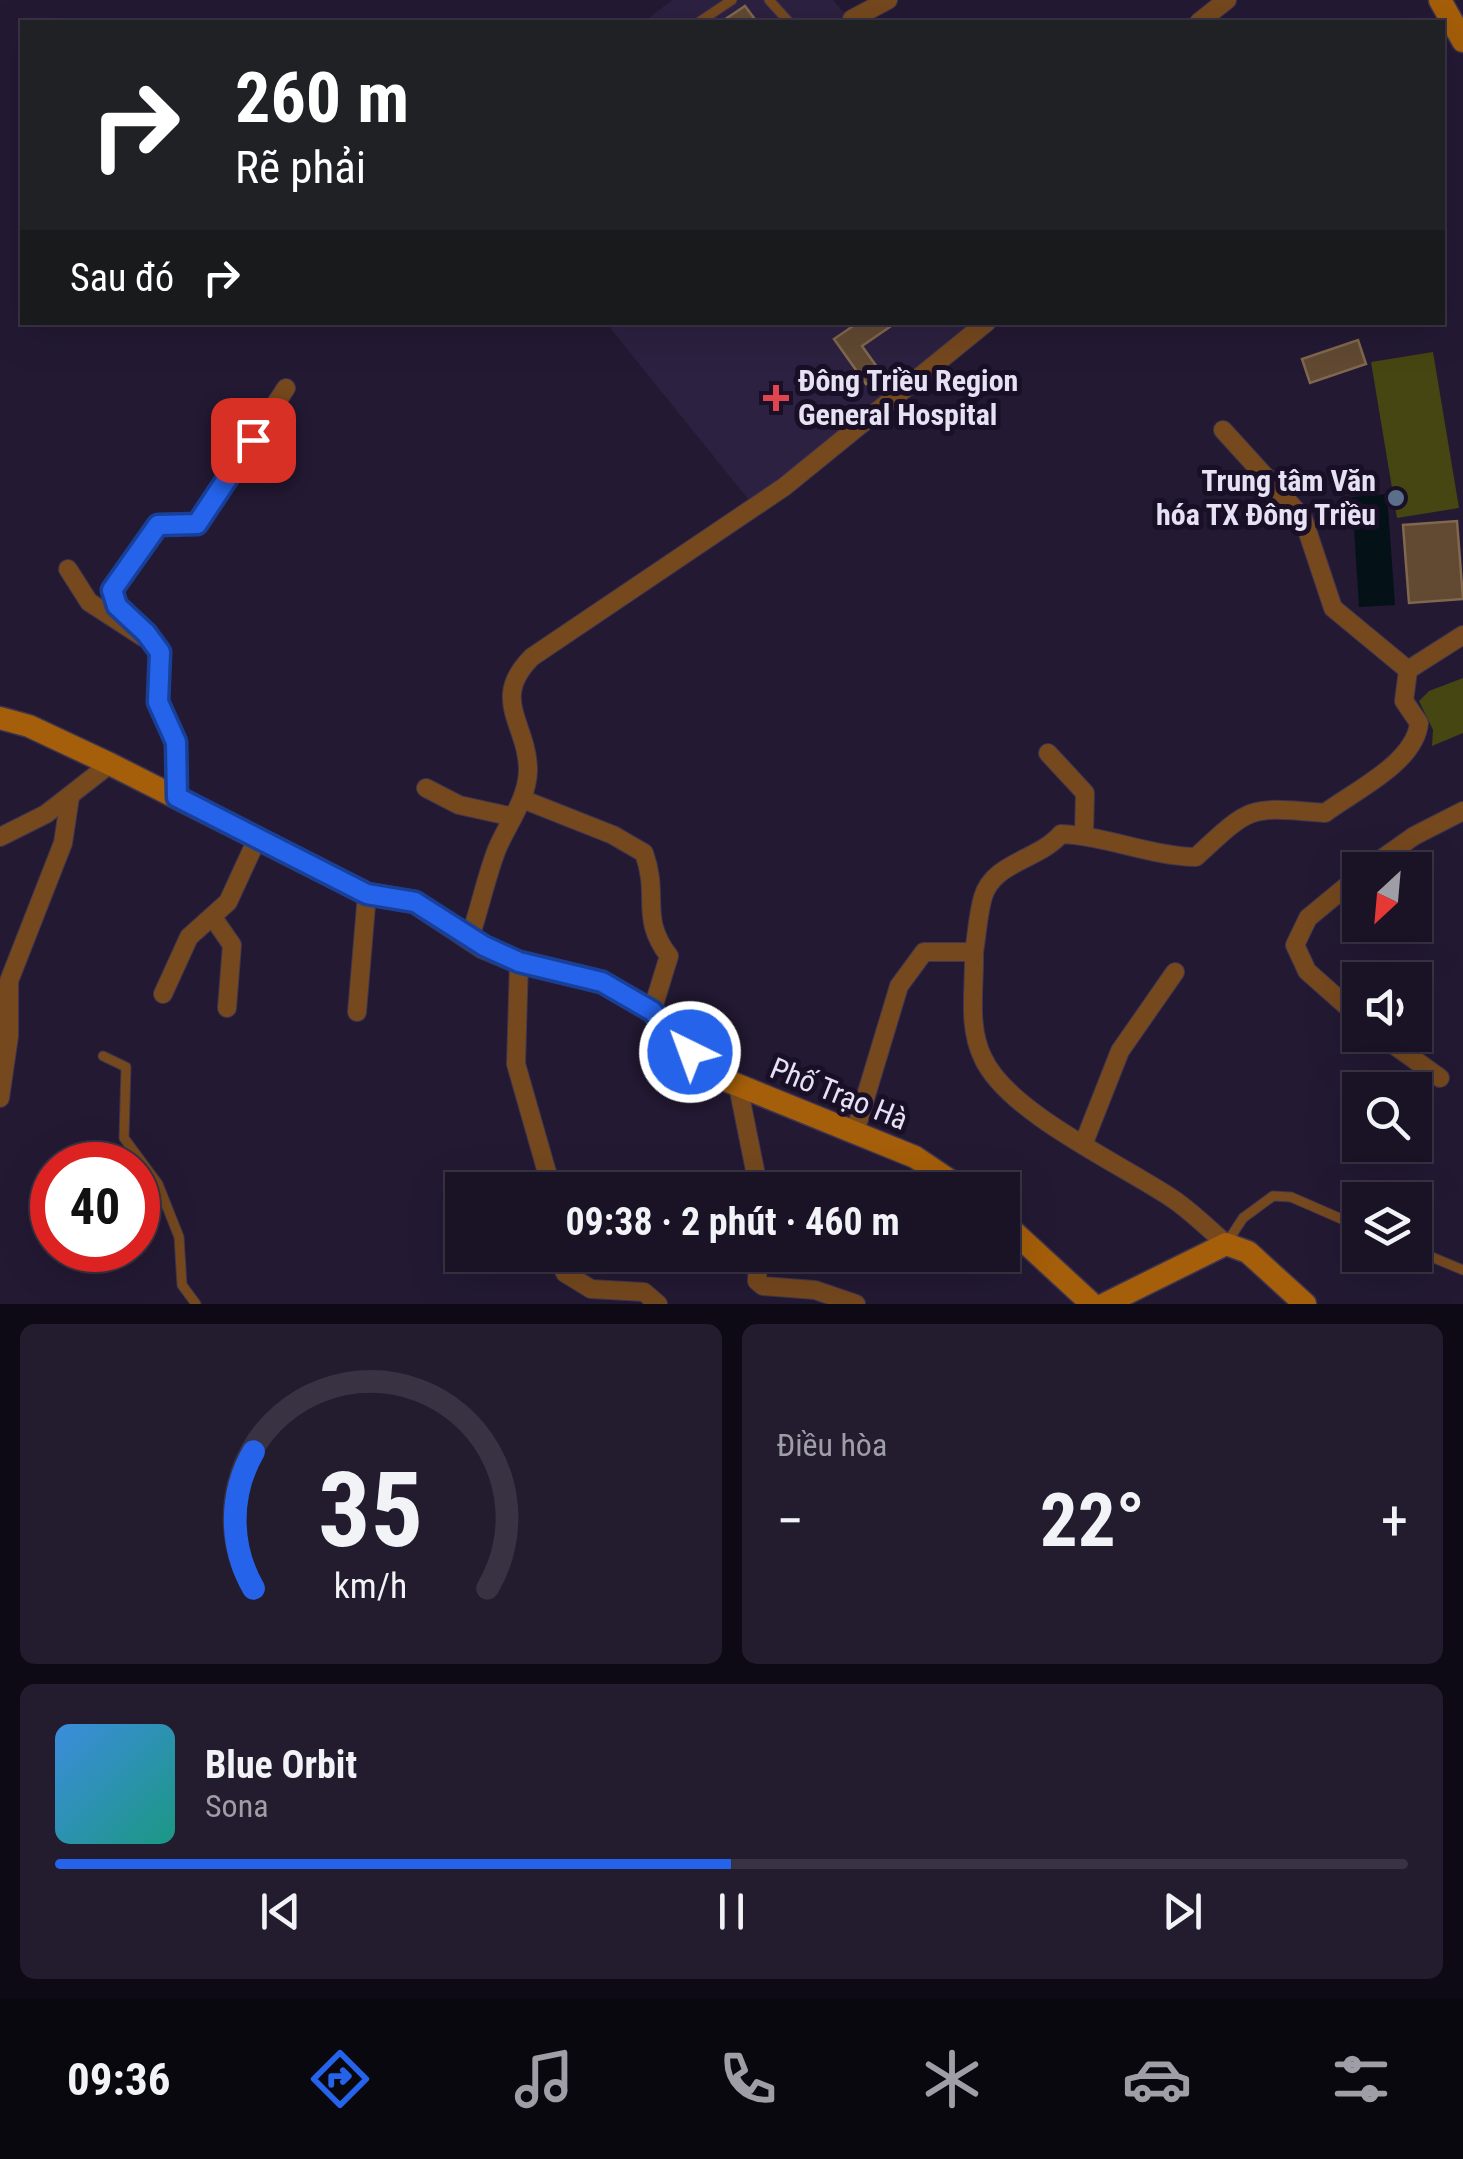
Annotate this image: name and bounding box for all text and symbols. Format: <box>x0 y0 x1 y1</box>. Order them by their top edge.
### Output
text: 260 m <box>235 57 409 139</box>
icon: right <box>70 60 200 190</box>
text: Rẽ phải <box>235 141 366 194</box>
icon: right <box>194 250 249 305</box>
text: Sau đó <box>70 256 174 300</box>
place label: Đông Triều Region General Hospital <box>798 363 1018 432</box>
marker: Đông Triều Region General Hospital <box>763 385 789 411</box>
pin <box>211 398 296 483</box>
icon: arrive <box>226 413 281 468</box>
place label: Trung tâm Văn hóa TX Đông Triều <box>1156 463 1376 532</box>
marker: Trung tâm Văn hóa TX Đông Triều <box>1385 487 1407 509</box>
north arrow <box>1342 852 1432 942</box>
map controls <box>1342 852 1432 1272</box>
button: sound <box>1342 962 1432 1052</box>
position arrow <box>638 1000 742 1104</box>
street label: Phố Trạo Hà <box>765 1050 913 1137</box>
button: search <box>1342 1072 1432 1162</box>
speed limit sign: 40 <box>30 1142 160 1272</box>
button: layers <box>1342 1182 1432 1272</box>
text: 09:38 · 2 phút · 460 m <box>565 1200 900 1244</box>
text: Điều hòa <box>777 1426 887 1464</box>
text: 35 <box>318 1450 423 1571</box>
text: 22° <box>1040 1476 1145 1564</box>
text: − <box>777 1489 804 1553</box>
text: + <box>1381 1489 1408 1553</box>
text: km/h <box>334 1565 408 1607</box>
text: Blue Orbit <box>205 1743 357 1787</box>
text: Sona <box>205 1787 268 1825</box>
icon: previous <box>253 1884 308 1939</box>
icon: pause <box>704 1884 759 1939</box>
icon: next <box>1155 1884 1210 1939</box>
icon: directions <box>305 2044 375 2114</box>
icon: music <box>509 2044 579 2114</box>
icon: phone <box>713 2044 783 2114</box>
icon: climate <box>917 2044 987 2114</box>
icon: car <box>1122 2044 1192 2114</box>
icon: filters <box>1326 2044 1396 2114</box>
text: 09:36 <box>67 2053 170 2106</box>

